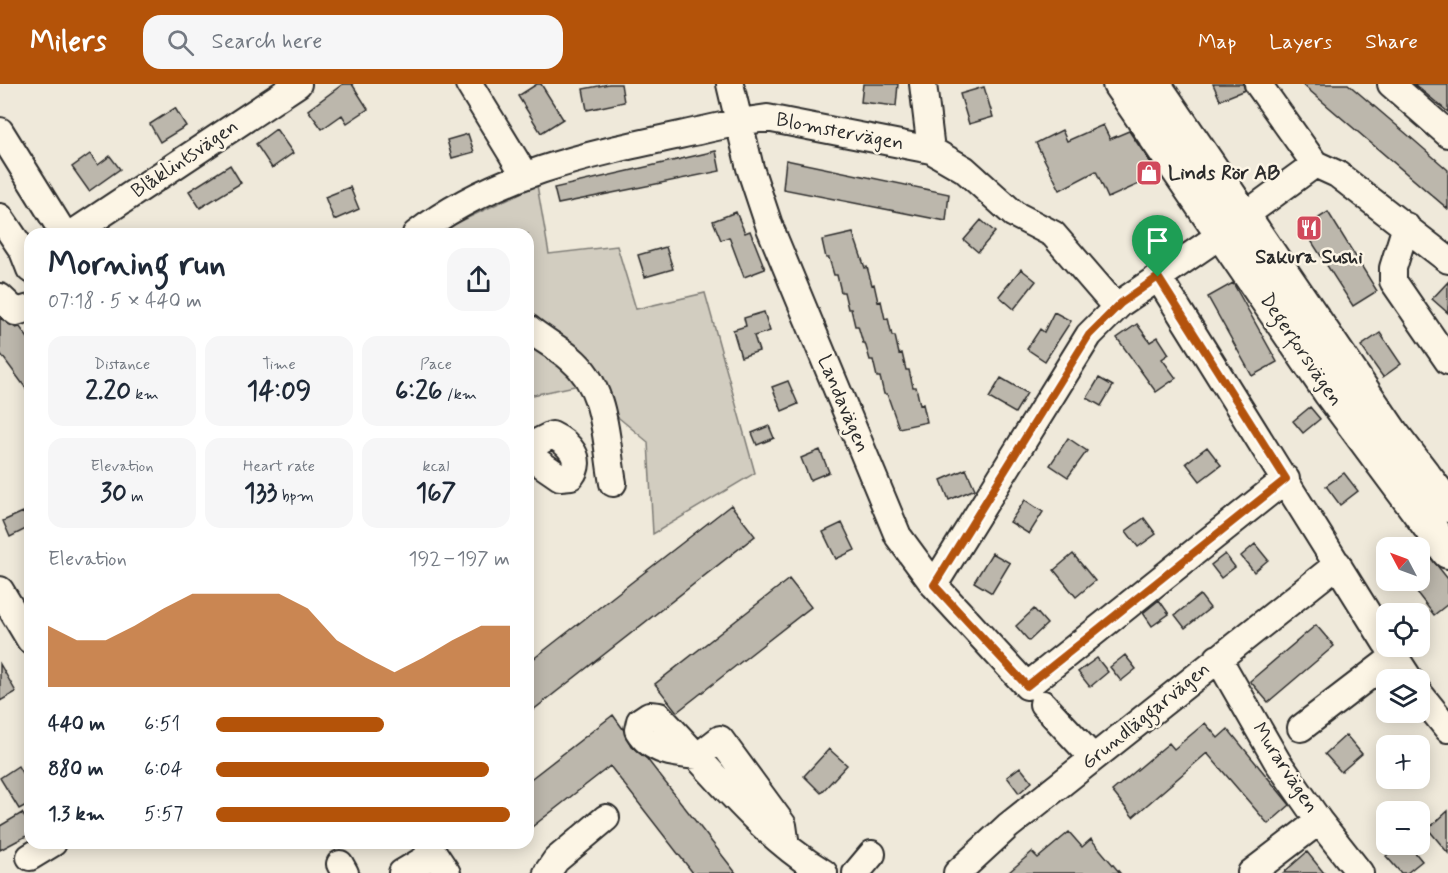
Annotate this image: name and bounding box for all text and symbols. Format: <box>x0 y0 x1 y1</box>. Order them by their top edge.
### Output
search box <box>143 15 563 69</box>
text: Milers <box>30 24 107 61</box>
icon: search <box>164 26 197 59</box>
text: Search here <box>212 28 322 56</box>
text: Map <box>1198 28 1236 56</box>
text: Layers <box>1269 28 1332 56</box>
text: Share <box>1365 28 1418 56</box>
street label: Blomstervägen <box>774 106 906 158</box>
street label: Blåklintsvägen <box>126 113 244 205</box>
shop icon: Linds Rör AB <box>1134 158 1164 188</box>
place label: Linds Rör AB <box>1168 160 1280 187</box>
restaurant icon: Sakura Sushi <box>1294 213 1324 243</box>
pin <box>1132 215 1183 277</box>
icon: arrive <box>1141 224 1174 257</box>
text: Morning run <box>48 243 226 287</box>
place label: Sakura Sushi <box>1255 244 1363 271</box>
button: share <box>447 248 510 311</box>
text: 07:18 · 5 × 440 m <box>48 288 202 315</box>
street label: Degerforsvägen <box>1252 288 1349 413</box>
street label: Landavägen <box>810 351 876 457</box>
text: Distance <box>94 354 150 375</box>
text: Time <box>262 354 296 375</box>
text: Pace <box>420 354 452 375</box>
text: 2.20 <box>85 375 131 409</box>
text: 14:09 <box>247 375 311 409</box>
text: 6:26 <box>395 375 442 409</box>
text: km <box>131 384 159 405</box>
text: /km <box>442 384 477 405</box>
text: Elevation <box>91 456 154 477</box>
text: Heart rate <box>243 456 315 477</box>
text: kcal <box>423 456 449 477</box>
text: 30 <box>100 477 127 511</box>
text: 133 <box>244 477 277 511</box>
text: 167 <box>416 477 456 511</box>
text: m <box>127 486 144 507</box>
text: bpm <box>277 486 314 507</box>
north arrow <box>1376 537 1430 591</box>
map controls <box>1376 537 1430 855</box>
text: Elevation <box>48 546 127 573</box>
text: 192–197 m <box>408 546 510 573</box>
button: locate <box>1376 603 1430 657</box>
street label: Grundläggarvägen <box>1076 656 1217 778</box>
button: layers <box>1376 669 1430 723</box>
text: 440 m <box>48 711 105 738</box>
text: 6:51 <box>144 711 180 738</box>
street label: Murarvägen <box>1246 717 1324 819</box>
button: + <box>1376 735 1430 789</box>
text: 880 m <box>48 756 104 783</box>
text: 6:04 <box>144 756 183 783</box>
text: 1.3 km <box>48 801 105 828</box>
text: 5:57 <box>144 801 183 828</box>
button: − <box>1376 801 1430 855</box>

